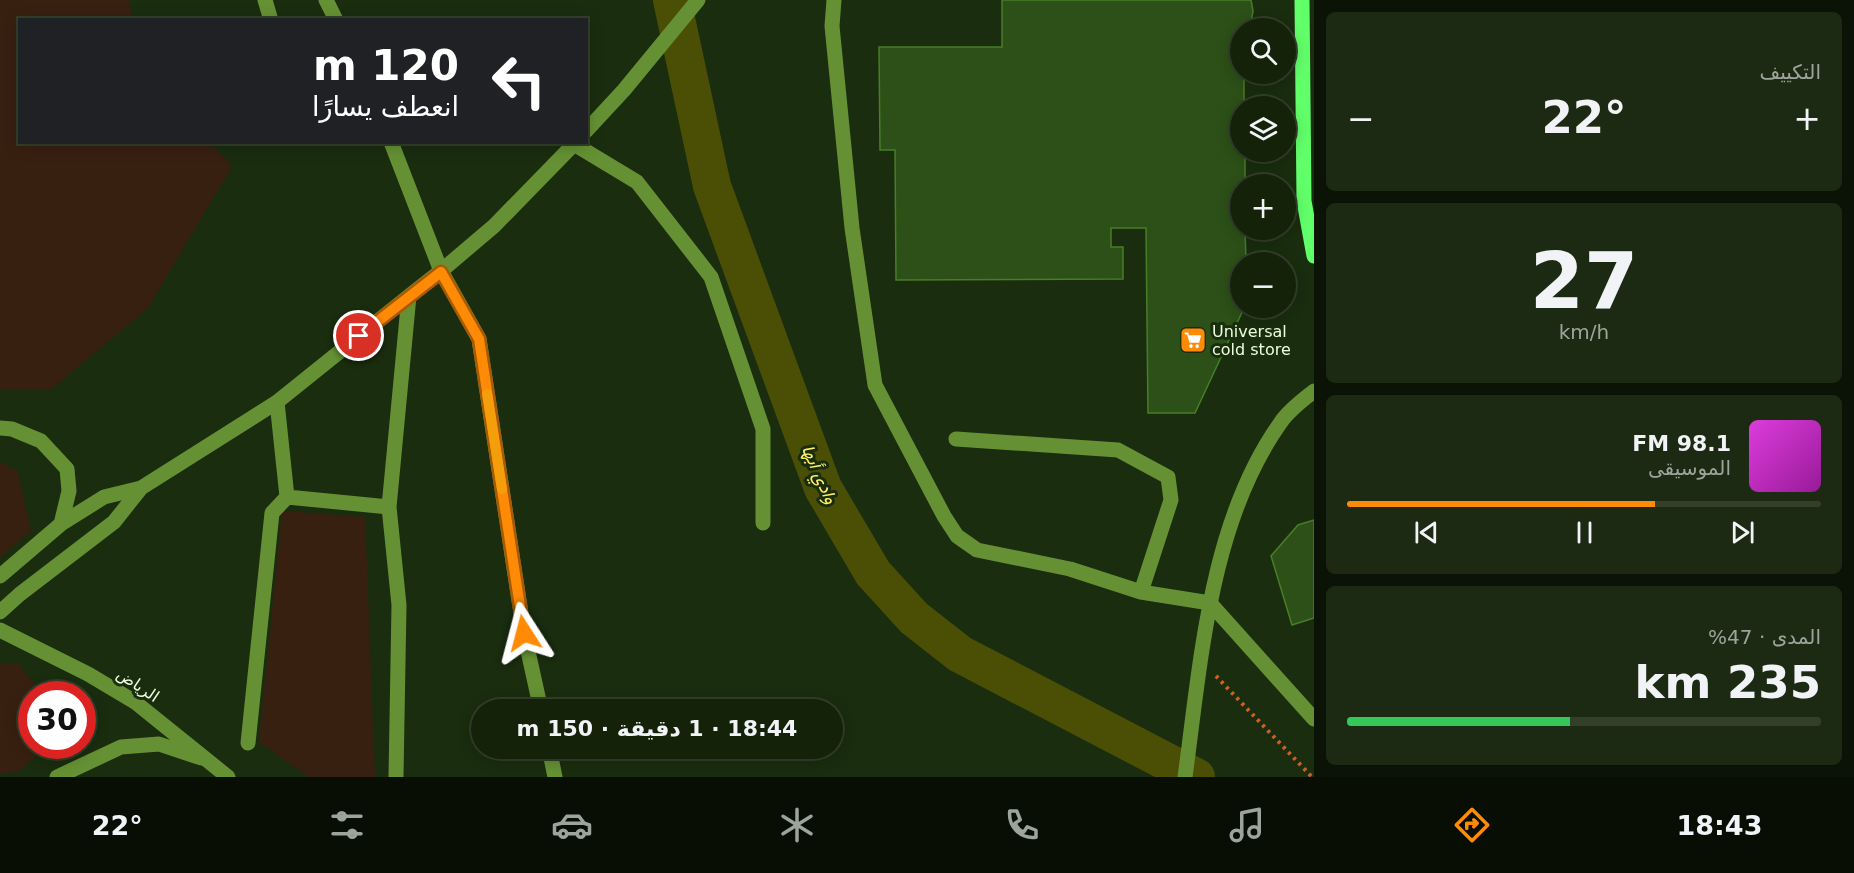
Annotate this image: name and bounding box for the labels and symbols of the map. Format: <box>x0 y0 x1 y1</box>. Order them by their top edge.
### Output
pin <box>333 310 384 361</box>
place label: Universal cold store <box>1212 322 1291 359</box>
supermarket icon: Universal cold store <box>1178 325 1208 355</box>
water label: وادي أبها <box>793 441 842 509</box>
position arrow <box>492 601 556 665</box>
street label: الرياض <box>113 664 163 707</box>
speed limit sign: 30 <box>18 681 96 759</box>

